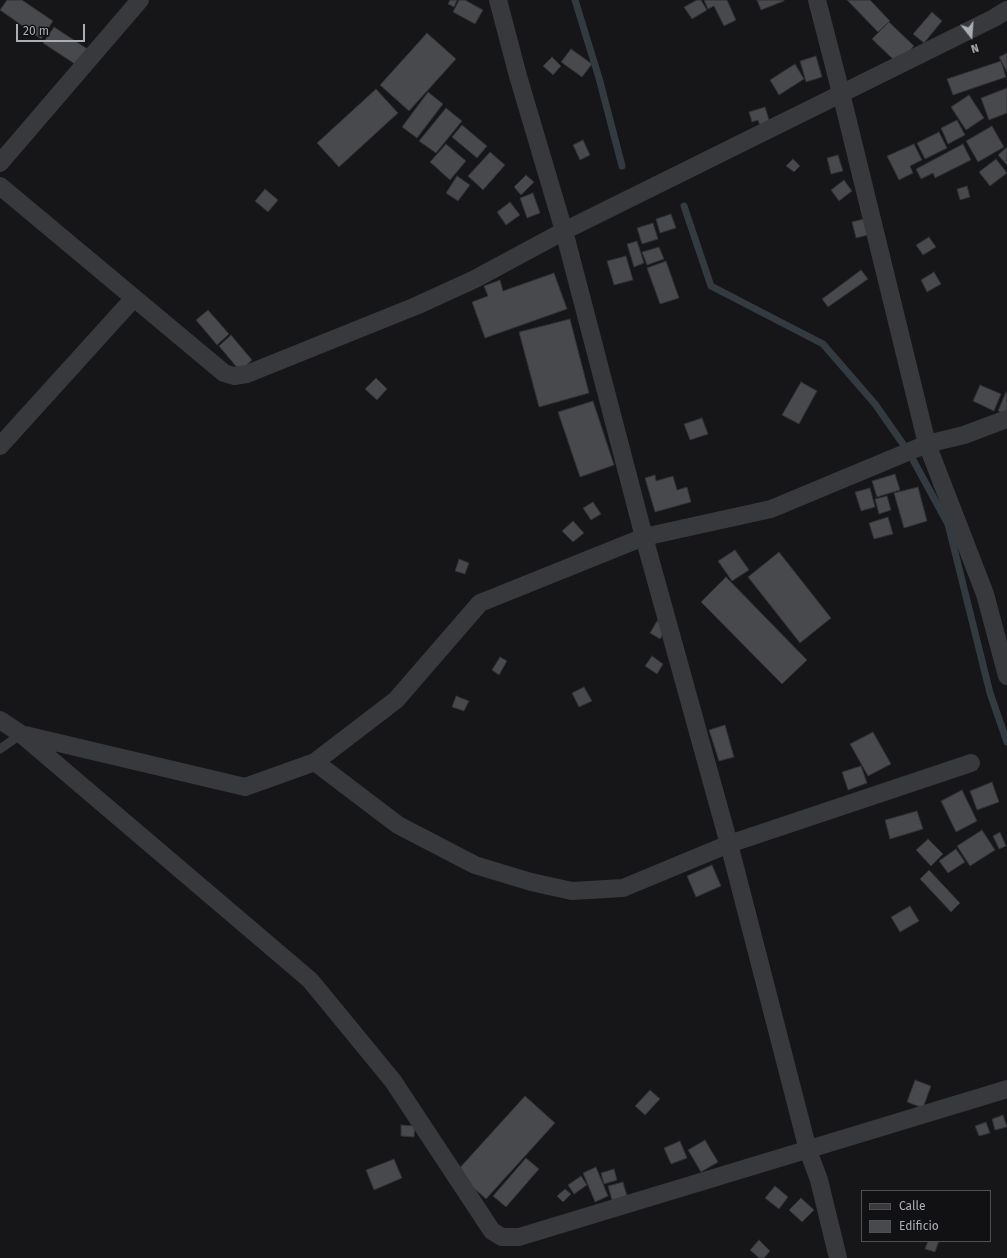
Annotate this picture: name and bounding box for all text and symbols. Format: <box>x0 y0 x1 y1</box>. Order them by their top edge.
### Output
scale bar <box>18 16 87 42</box>
north arrow <box>951 16 991 56</box>
text: 20 m <box>23 24 49 38</box>
text: N <box>969 41 980 55</box>
legend <box>861 1190 991 1242</box>
text: Calle <box>899 1199 926 1213</box>
text: Edificio <box>899 1219 939 1233</box>

